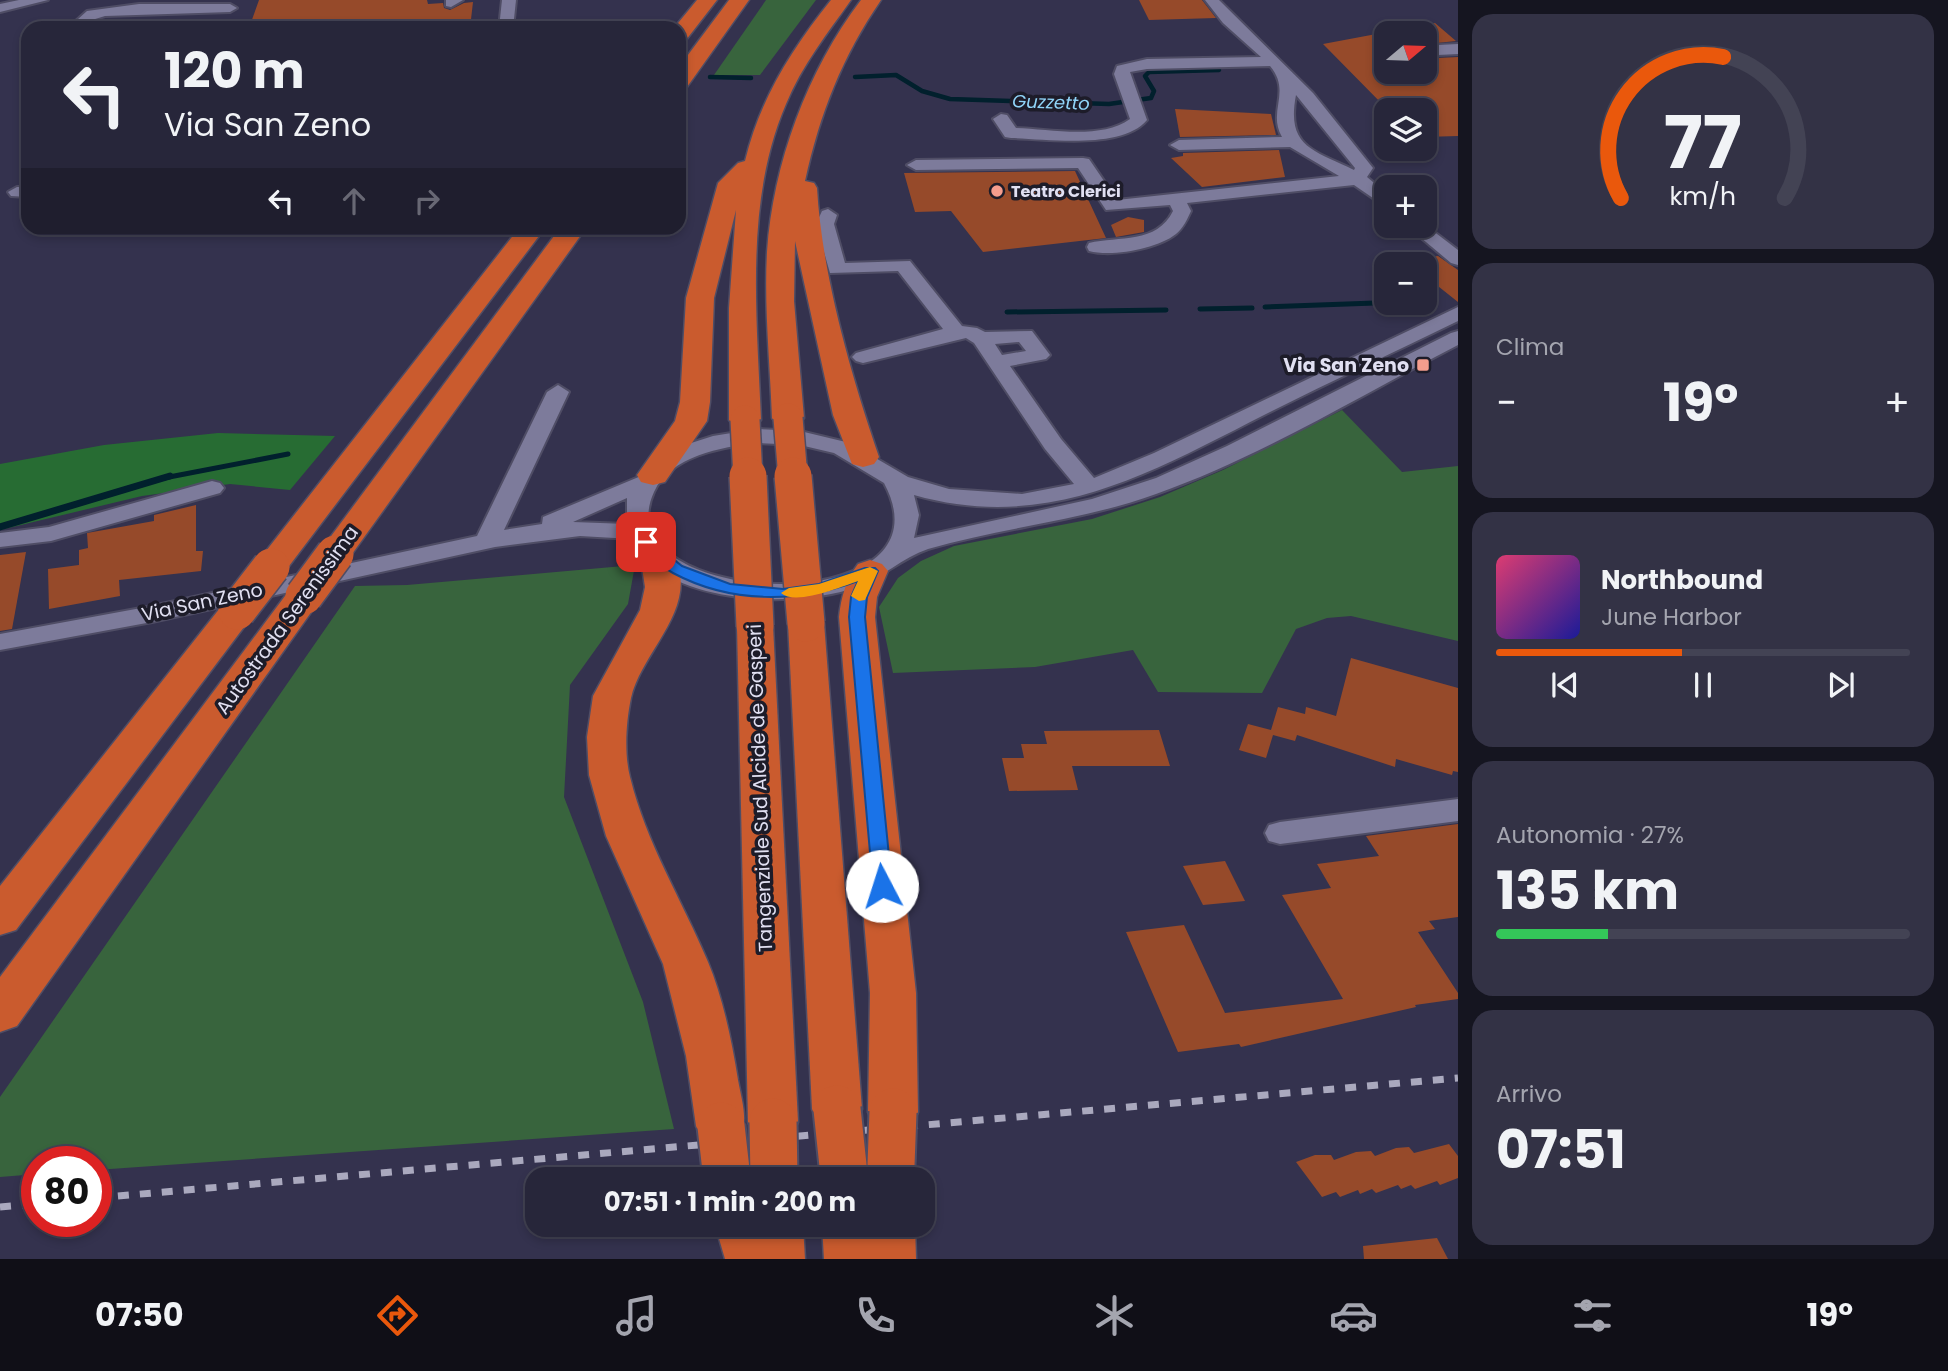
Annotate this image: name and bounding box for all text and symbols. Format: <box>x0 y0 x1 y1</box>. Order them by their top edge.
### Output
north arrow <box>1374 21 1437 84</box>
map controls <box>1374 21 1437 315</box>
text: 120 m <box>164 37 305 105</box>
icon: left <box>49 49 140 140</box>
water label: Guzzetto <box>1012 88 1090 116</box>
text: 77 <box>1664 92 1742 193</box>
button: layers <box>1374 98 1437 161</box>
text: Via San Zeno <box>164 102 371 147</box>
button: + <box>1374 175 1437 238</box>
text: km/h <box>1670 178 1736 213</box>
place label: Teatro Clerici <box>1011 180 1121 203</box>
icon: left <box>262 182 300 220</box>
icon: ahead <box>335 182 373 220</box>
icon: right <box>408 182 446 220</box>
marker: Teatro Clerici <box>989 183 1005 199</box>
button: − <box>1374 252 1437 315</box>
text: Clima <box>1496 331 1564 363</box>
place label: Via San Zeno <box>1283 352 1409 379</box>
marker: Via San Zeno <box>1415 357 1431 373</box>
text: 19° <box>1663 366 1738 439</box>
text: − <box>1496 376 1517 429</box>
text: + <box>1884 376 1910 429</box>
pin <box>616 512 676 572</box>
street label: Autostrada Serenissima <box>209 520 365 720</box>
icon: arrive <box>627 523 665 561</box>
text: Northbound <box>1601 562 1763 598</box>
street label: Via San Zeno <box>139 576 265 628</box>
text: June Harbor <box>1601 601 1742 633</box>
street label: Tangenziale Sud Alcide de Gasperi <box>741 624 779 952</box>
icon: previous <box>1546 666 1584 704</box>
icon: pause <box>1684 666 1722 704</box>
icon: next <box>1822 666 1860 704</box>
text: Autonomia · 27% <box>1496 819 1684 851</box>
position arrow <box>845 849 919 923</box>
text: 135 km <box>1496 854 1679 927</box>
text: Arrivo <box>1496 1078 1562 1110</box>
text: 07:51 <box>1496 1113 1626 1186</box>
speed limit sign: 80 <box>21 1146 112 1237</box>
text: 07:51 · 1 min · 200 m <box>604 1184 856 1220</box>
icon: directions <box>373 1291 422 1340</box>
icon: music <box>612 1291 661 1340</box>
icon: phone <box>851 1291 900 1340</box>
icon: climate <box>1090 1291 1139 1340</box>
icon: car <box>1329 1291 1378 1340</box>
icon: filters <box>1568 1291 1617 1340</box>
text: 07:50 <box>95 1292 184 1337</box>
text: 19° <box>1806 1292 1853 1337</box>

